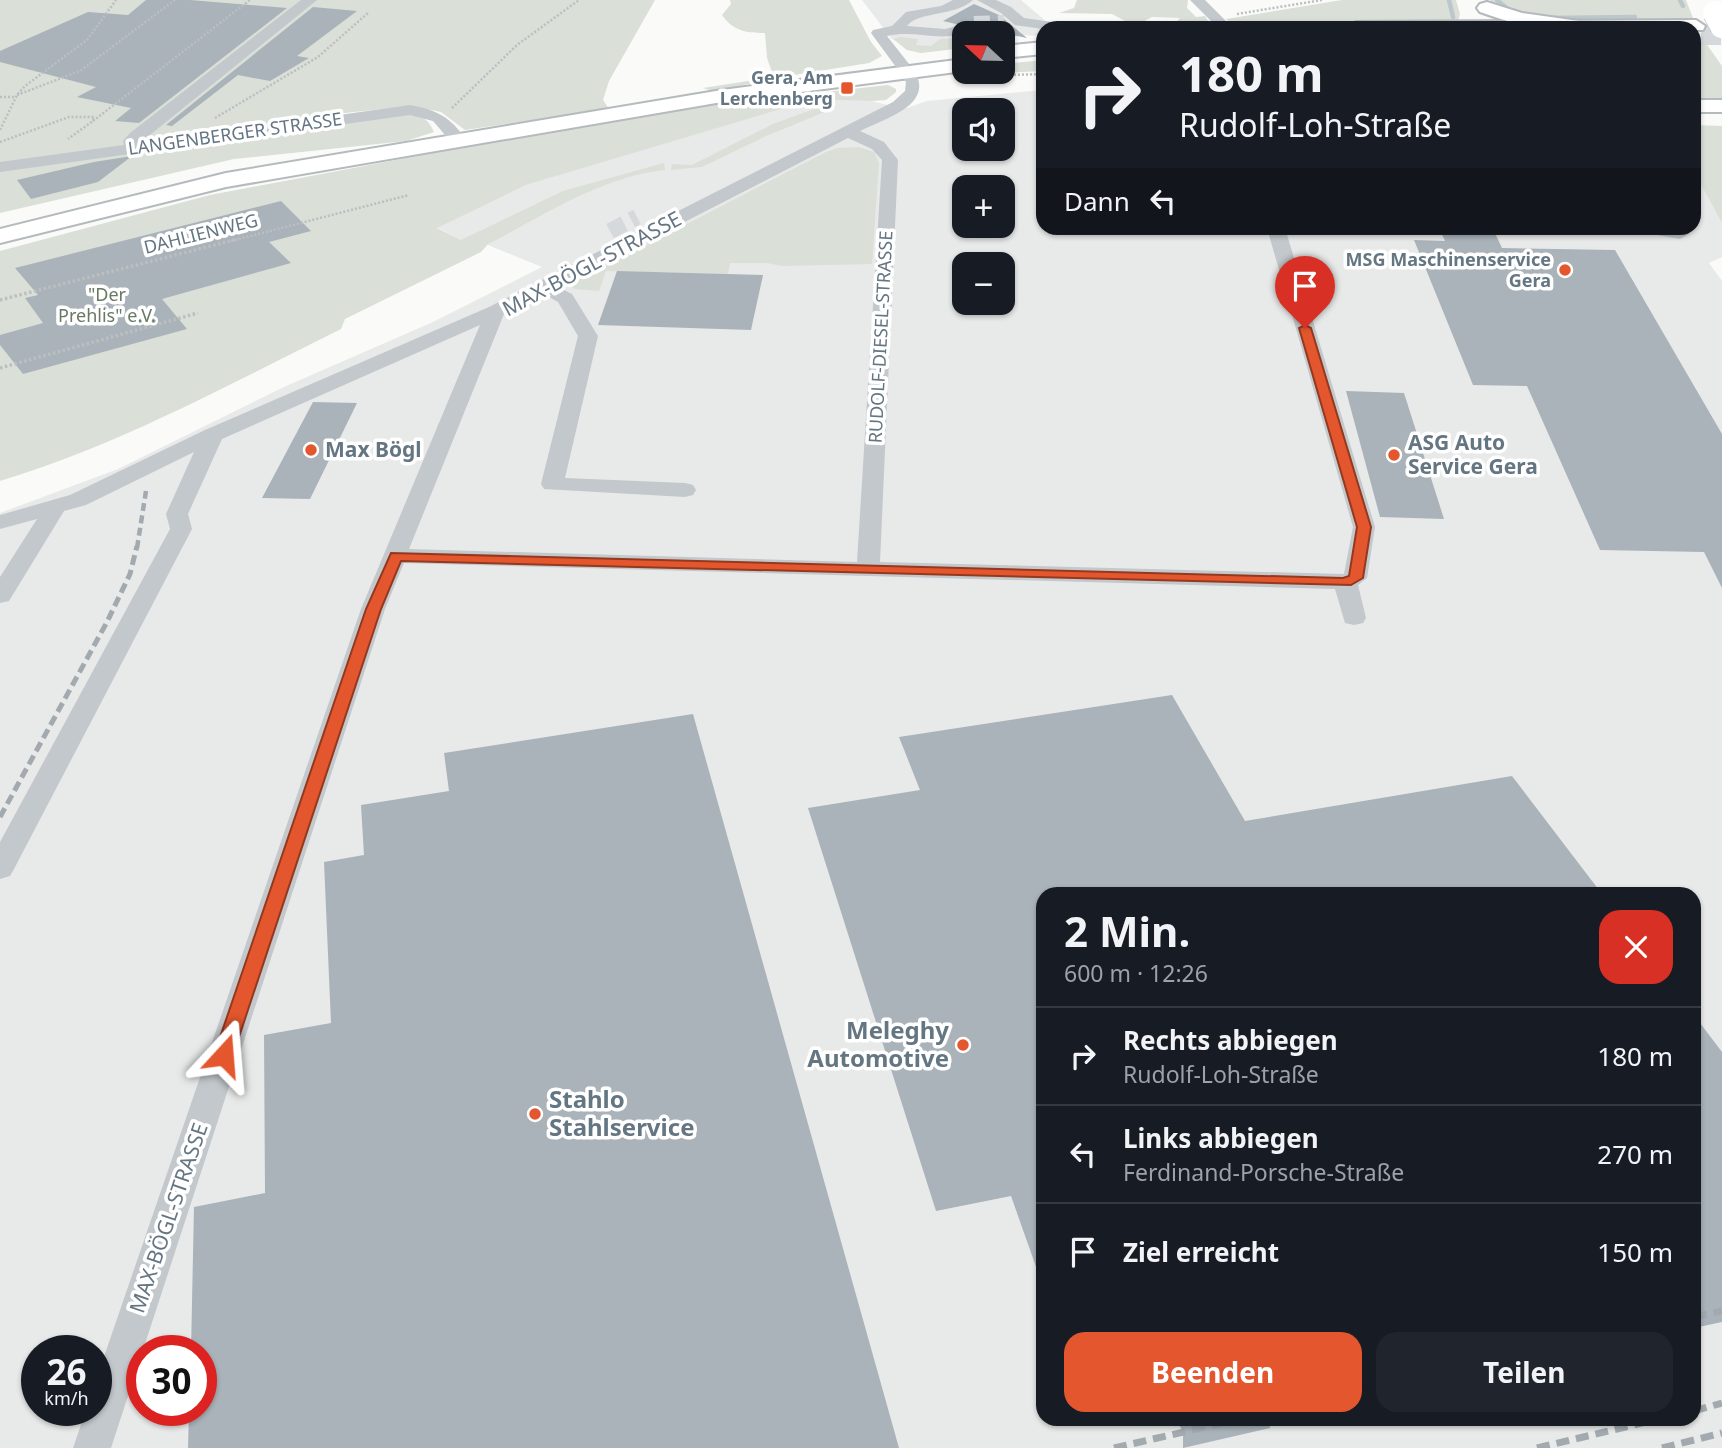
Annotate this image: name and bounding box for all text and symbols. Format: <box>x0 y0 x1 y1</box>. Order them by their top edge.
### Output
north arrow <box>952 21 1015 84</box>
map controls <box>952 21 1015 315</box>
text: 180 m <box>1179 40 1324 106</box>
icon: right <box>1064 49 1155 140</box>
place label: Gera, Am Lerchenberg <box>720 65 833 110</box>
marker: Gera, Am Lerchenberg <box>839 80 855 96</box>
button: sound <box>952 98 1015 161</box>
text: Rudolf-Loh-Straße <box>1179 103 1451 146</box>
street label: LANGENBERGER STRASSE <box>126 106 343 160</box>
button: + <box>952 175 1015 238</box>
icon: left <box>1144 182 1182 220</box>
text: Dann <box>1064 183 1130 219</box>
street label: MAX-BÖGL-STRASSE <box>497 204 686 322</box>
street label: DAHLIENWEG <box>141 207 260 259</box>
street label: RUDOLF-DIESEL-STRASSE <box>862 230 898 444</box>
place label: MSG Maschinenservice Gera <box>1346 247 1551 292</box>
button: − <box>952 252 1015 315</box>
pin <box>1275 256 1335 328</box>
marker: MSG Maschinenservice Gera <box>1557 262 1573 278</box>
icon: arrive <box>1286 267 1324 305</box>
park label: "Der Prehlis" e.V. <box>58 282 156 327</box>
place label: ASG Auto Service Gera <box>1408 428 1538 480</box>
place label: Max Bögl <box>325 435 422 463</box>
marker: Max Bögl <box>303 442 319 458</box>
marker: ASG Auto Service Gera <box>1386 447 1402 463</box>
text: 2 Min. <box>1064 902 1190 959</box>
button: close <box>1599 910 1673 984</box>
text: 600 m · 12:26 <box>1064 957 1208 989</box>
place label: Meleghy Automotive <box>807 1013 949 1074</box>
position arrow <box>187 1018 261 1092</box>
text: Rechts abbiegen <box>1123 1022 1338 1058</box>
marker: Meleghy Automotive <box>955 1037 971 1053</box>
icon: right <box>1064 1037 1102 1075</box>
text: 180 m <box>1597 1038 1673 1074</box>
text: Rudolf-Loh-Straße <box>1123 1058 1319 1090</box>
place label: Stahlo Stahlservice <box>549 1082 694 1143</box>
marker: Stahlo Stahlservice <box>527 1106 543 1122</box>
street label: MAX-BÖGL-STRASSE <box>122 1119 214 1316</box>
text: Links abbiegen <box>1123 1120 1319 1156</box>
icon: left <box>1064 1135 1102 1173</box>
text: 270 m <box>1597 1136 1673 1172</box>
text: Ferdinand-Porsche-Straße <box>1123 1156 1404 1188</box>
icon: arrive <box>1064 1233 1102 1271</box>
text: Ziel erreicht <box>1123 1234 1279 1270</box>
text: 150 m <box>1597 1234 1673 1270</box>
button: Beenden <box>1064 1332 1362 1412</box>
button: Teilen <box>1376 1332 1673 1412</box>
speed limit sign: 30 <box>126 1335 217 1426</box>
text: 26 <box>46 1348 87 1395</box>
text: km/h <box>44 1386 89 1410</box>

